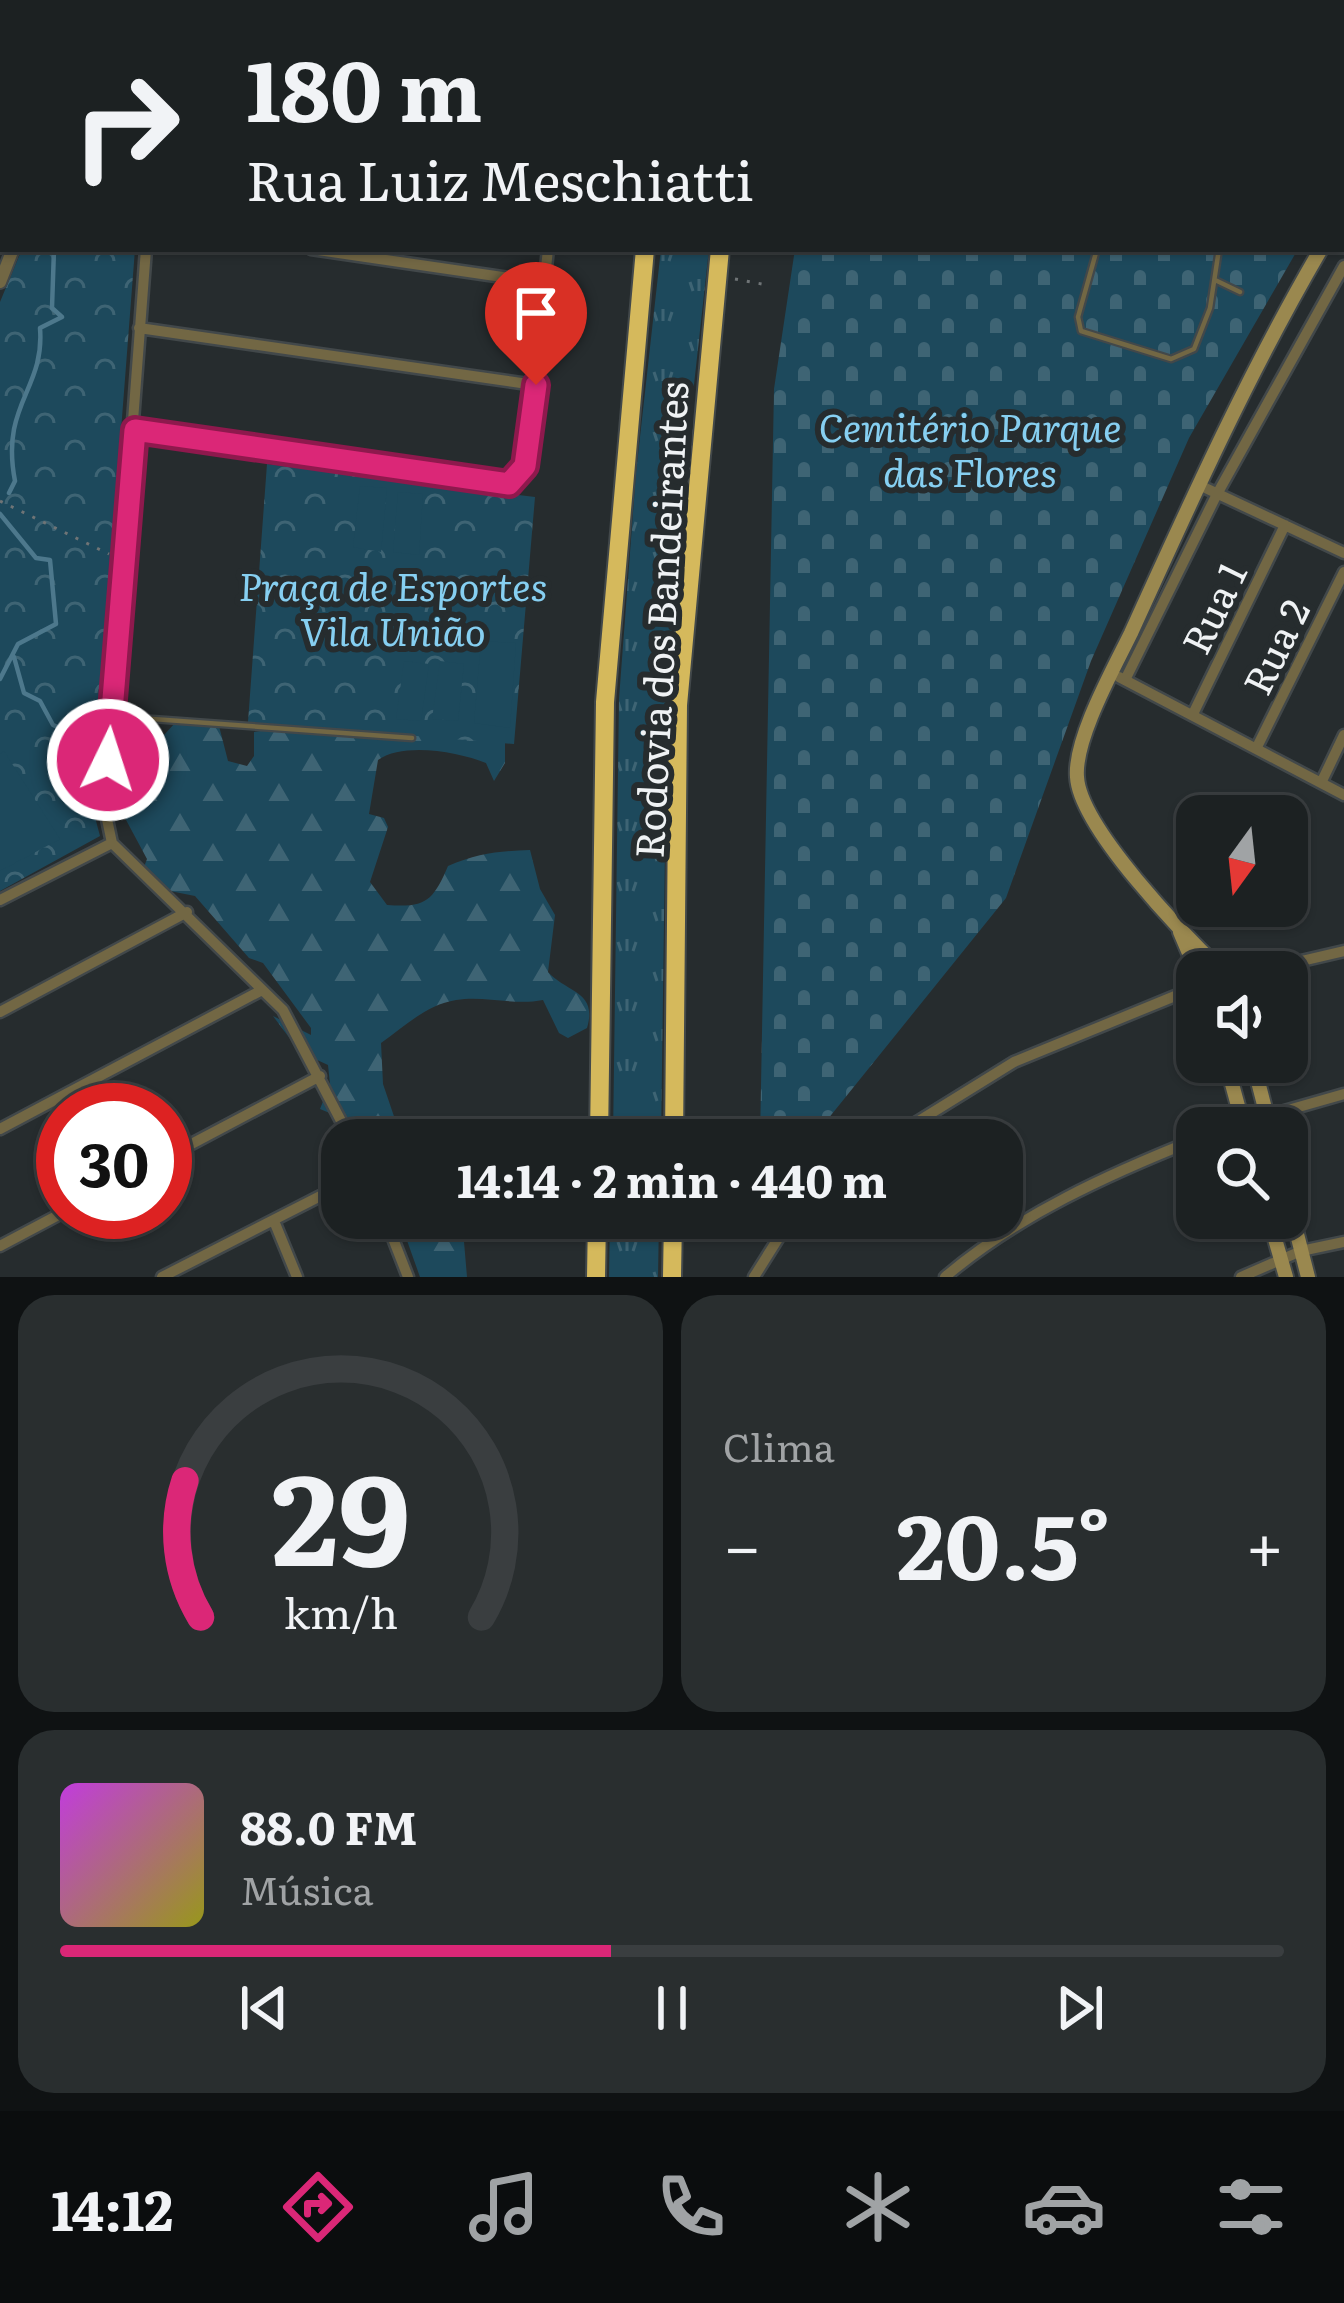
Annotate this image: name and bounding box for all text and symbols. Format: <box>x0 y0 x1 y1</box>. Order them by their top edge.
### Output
text: 180 m <box>246 23 483 148</box>
icon: right <box>48 48 204 204</box>
text: Rua Luiz Meschiatti <box>246 137 754 218</box>
pin <box>485 262 587 385</box>
icon: arrive <box>503 280 569 346</box>
street label: Rodovia dos Bandeirantes <box>618 380 700 860</box>
park label: Cemitério Parque das Flores <box>818 396 1122 499</box>
street label: Rua 1 <box>1165 551 1259 663</box>
park label: Praça de Esportes Vila União <box>239 555 548 658</box>
street label: Rua 2 <box>1226 588 1322 704</box>
position arrow <box>45 697 171 823</box>
north arrow <box>1176 795 1308 927</box>
map controls <box>1176 795 1308 1239</box>
button: sound <box>1176 951 1308 1083</box>
speed limit sign: 30 <box>36 1083 192 1239</box>
button: search <box>1176 1107 1308 1239</box>
text: 14:14 · 2 min · 440 m <box>457 1145 887 1212</box>
text: Clima <box>723 1416 835 1474</box>
text: 29 <box>271 1419 410 1604</box>
text: 20.5° <box>896 1474 1111 1608</box>
text: − <box>723 1493 761 1591</box>
text: + <box>1246 1493 1284 1591</box>
text: km/h <box>283 1578 398 1641</box>
text: 88.0 FM <box>240 1792 417 1859</box>
text: Música <box>240 1859 374 1917</box>
icon: previous <box>231 1975 297 2041</box>
icon: pause <box>639 1975 705 2041</box>
icon: next <box>1047 1975 1113 2041</box>
icon: directions <box>276 2165 360 2249</box>
icon: music <box>462 2165 546 2249</box>
icon: phone <box>649 2165 733 2249</box>
icon: climate <box>836 2165 920 2249</box>
icon: car <box>1022 2165 1106 2249</box>
icon: filters <box>1209 2165 1293 2249</box>
text: 14:12 <box>51 2167 173 2248</box>

